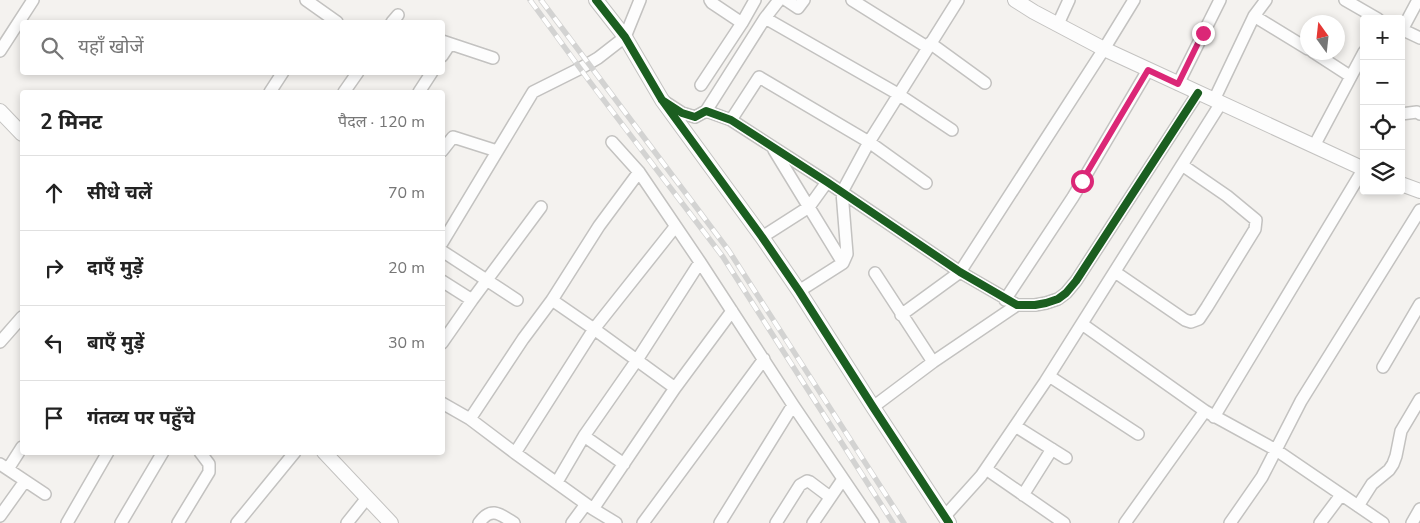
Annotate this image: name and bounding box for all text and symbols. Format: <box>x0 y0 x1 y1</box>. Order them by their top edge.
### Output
north arrow <box>1300 15 1345 60</box>
map controls <box>1360 15 1405 195</box>
button: + <box>1360 15 1405 60</box>
search box <box>20 20 445 75</box>
route end <box>1192 22 1215 45</box>
icon: search <box>38 34 66 62</box>
text: यहाँ खोजें <box>78 34 143 60</box>
button: − <box>1360 60 1405 105</box>
button: locate <box>1360 105 1405 150</box>
text: 2 मिनट <box>40 108 102 136</box>
text: पैदल · 120 m <box>338 111 425 133</box>
button: layers <box>1360 150 1405 195</box>
route start <box>1071 170 1094 193</box>
icon: ahead <box>40 179 68 207</box>
text: सीधे चलें <box>87 180 152 206</box>
text: 70 m <box>388 182 425 204</box>
icon: right <box>40 254 68 282</box>
text: दाएँ मुड़ें <box>87 255 143 281</box>
text: 20 m <box>388 257 425 279</box>
icon: left <box>40 329 68 357</box>
text: बाएँ मुड़ें <box>87 330 144 356</box>
text: 30 m <box>388 332 425 354</box>
icon: arrive <box>40 404 68 432</box>
text: गंतव्य पर पहुँचे <box>87 405 195 431</box>

